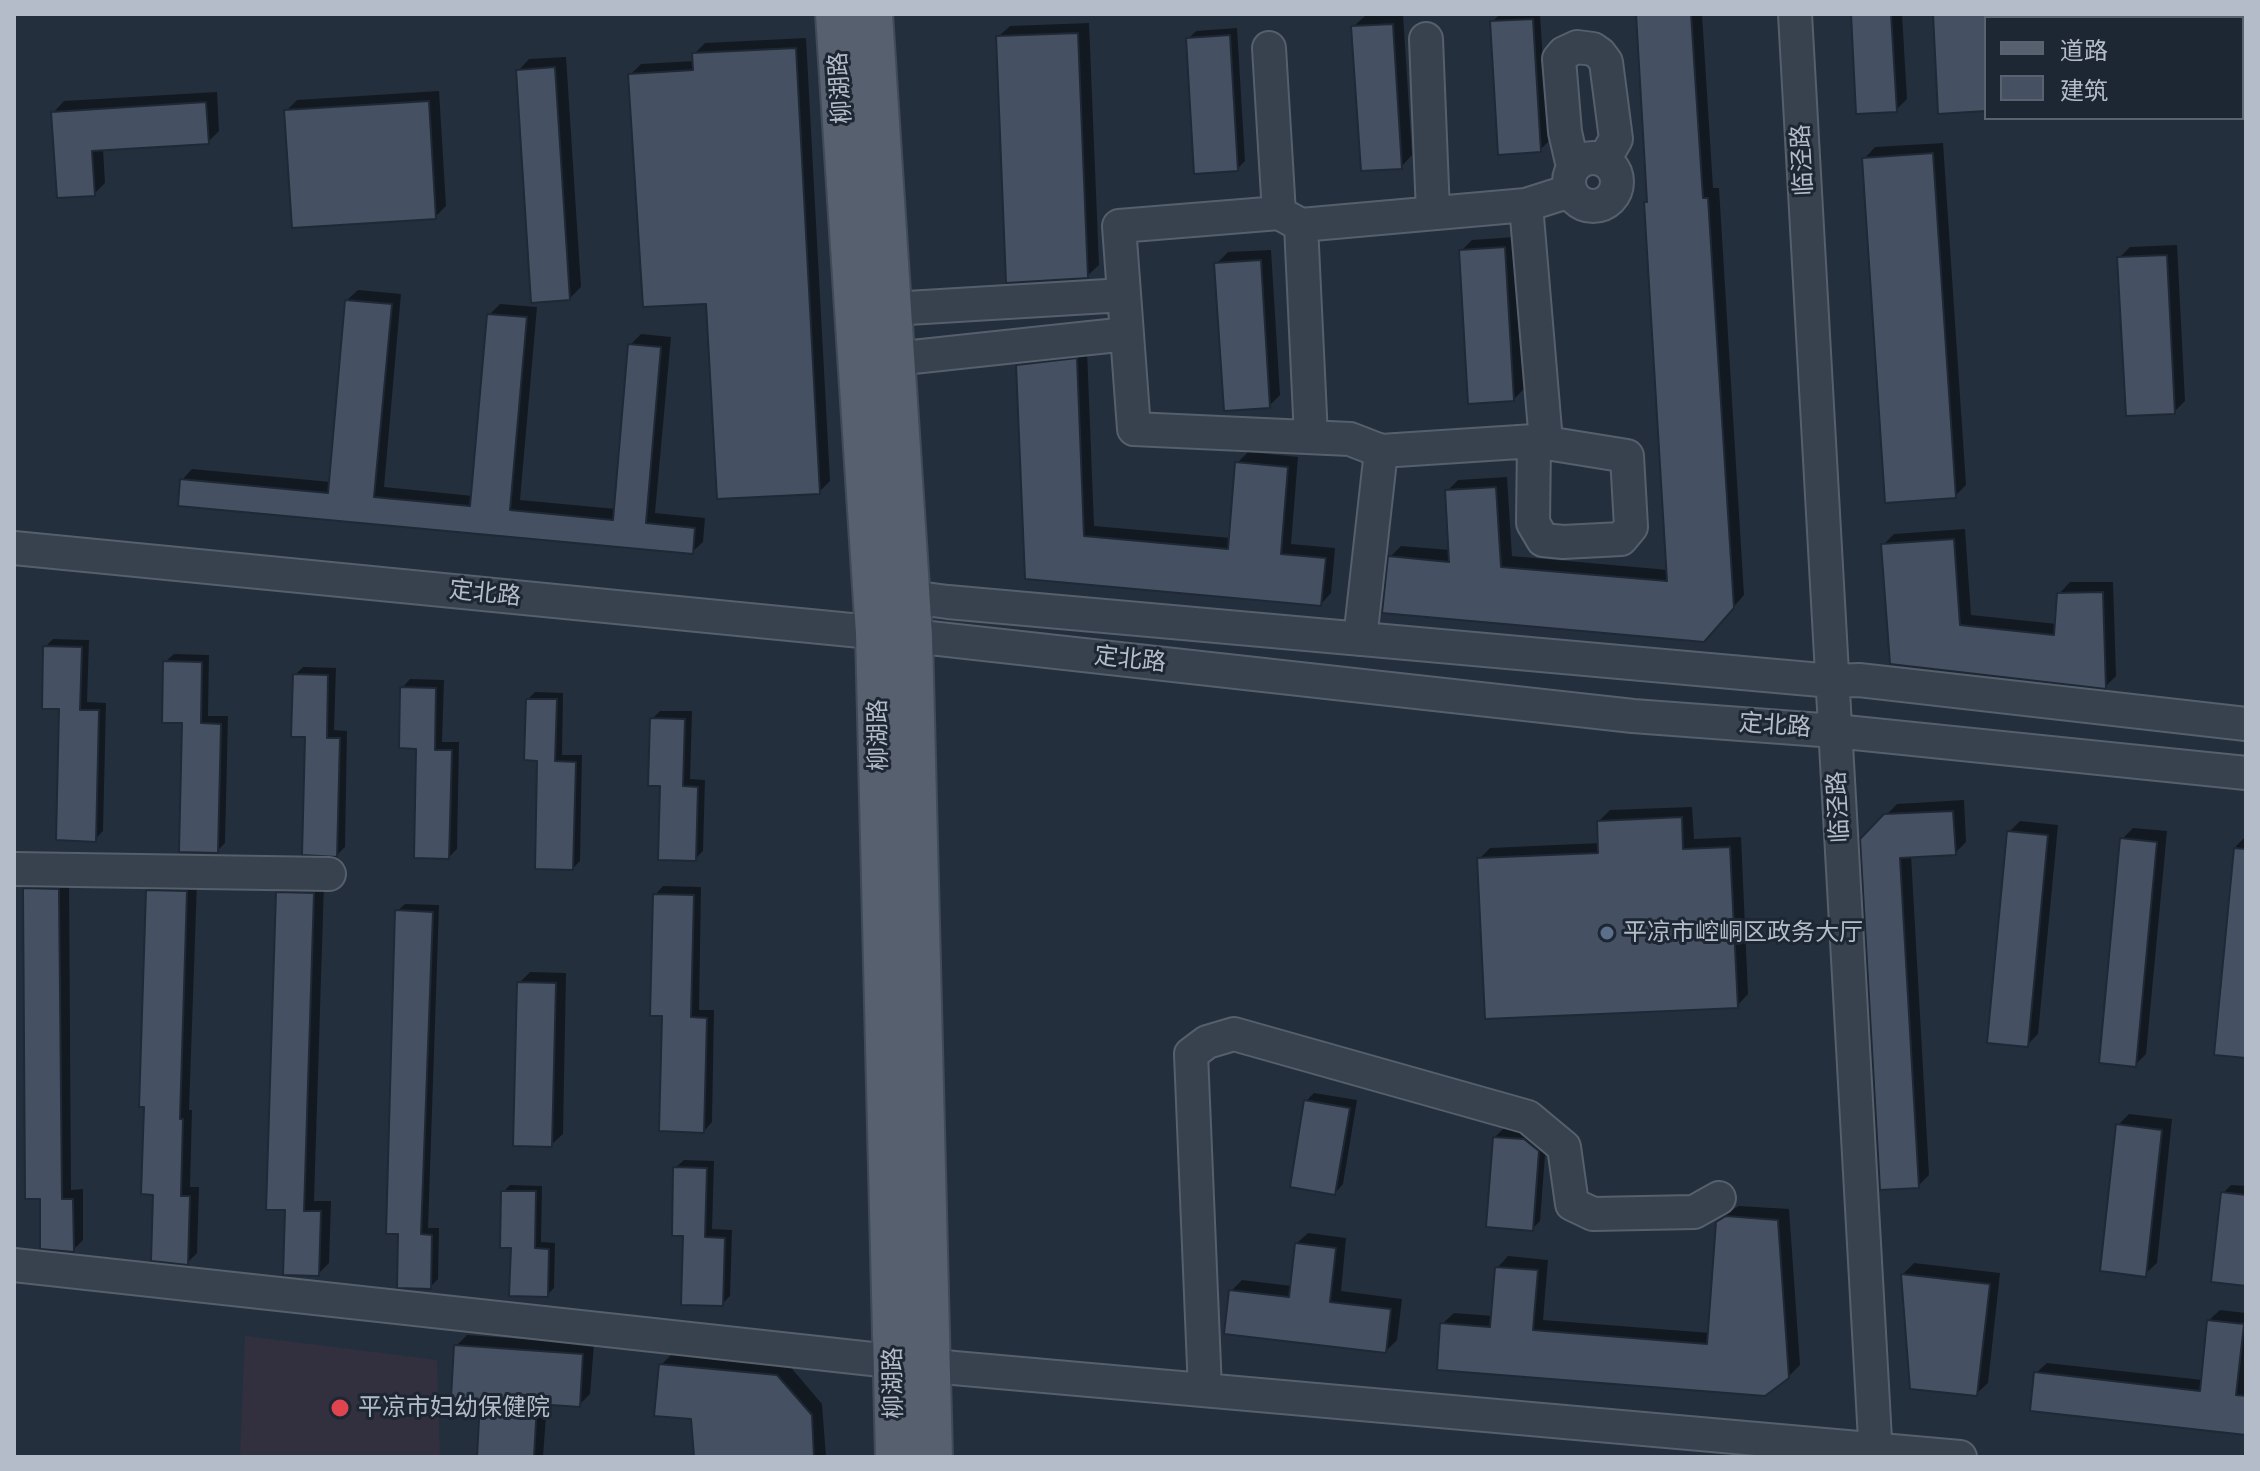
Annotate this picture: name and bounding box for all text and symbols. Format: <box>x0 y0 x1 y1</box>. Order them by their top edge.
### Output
legend <box>1984 16 2244 120</box>
text: 道路 <box>2060 35 2108 66</box>
street label: 柳湖路 <box>824 51 858 125</box>
text: 建筑 <box>2060 75 2108 106</box>
street label: 临泾路 <box>1787 123 1819 197</box>
street label: 定北路 <box>448 576 522 612</box>
street label: 定北路 <box>1093 642 1167 678</box>
street label: 柳湖路 <box>864 699 894 771</box>
street label: 定北路 <box>1738 709 1812 743</box>
street label: 临泾路 <box>1823 770 1855 844</box>
place label: 平凉市崆峒区政务大厅 <box>1623 919 1863 947</box>
marker: 平凉市崆峒区政务大厅 <box>1598 924 1616 942</box>
street label: 柳湖路 <box>879 1347 909 1419</box>
place label: 平凉市妇幼保健院 <box>358 1394 550 1422</box>
marker: 平凉市妇幼保健院 <box>329 1397 351 1419</box>

